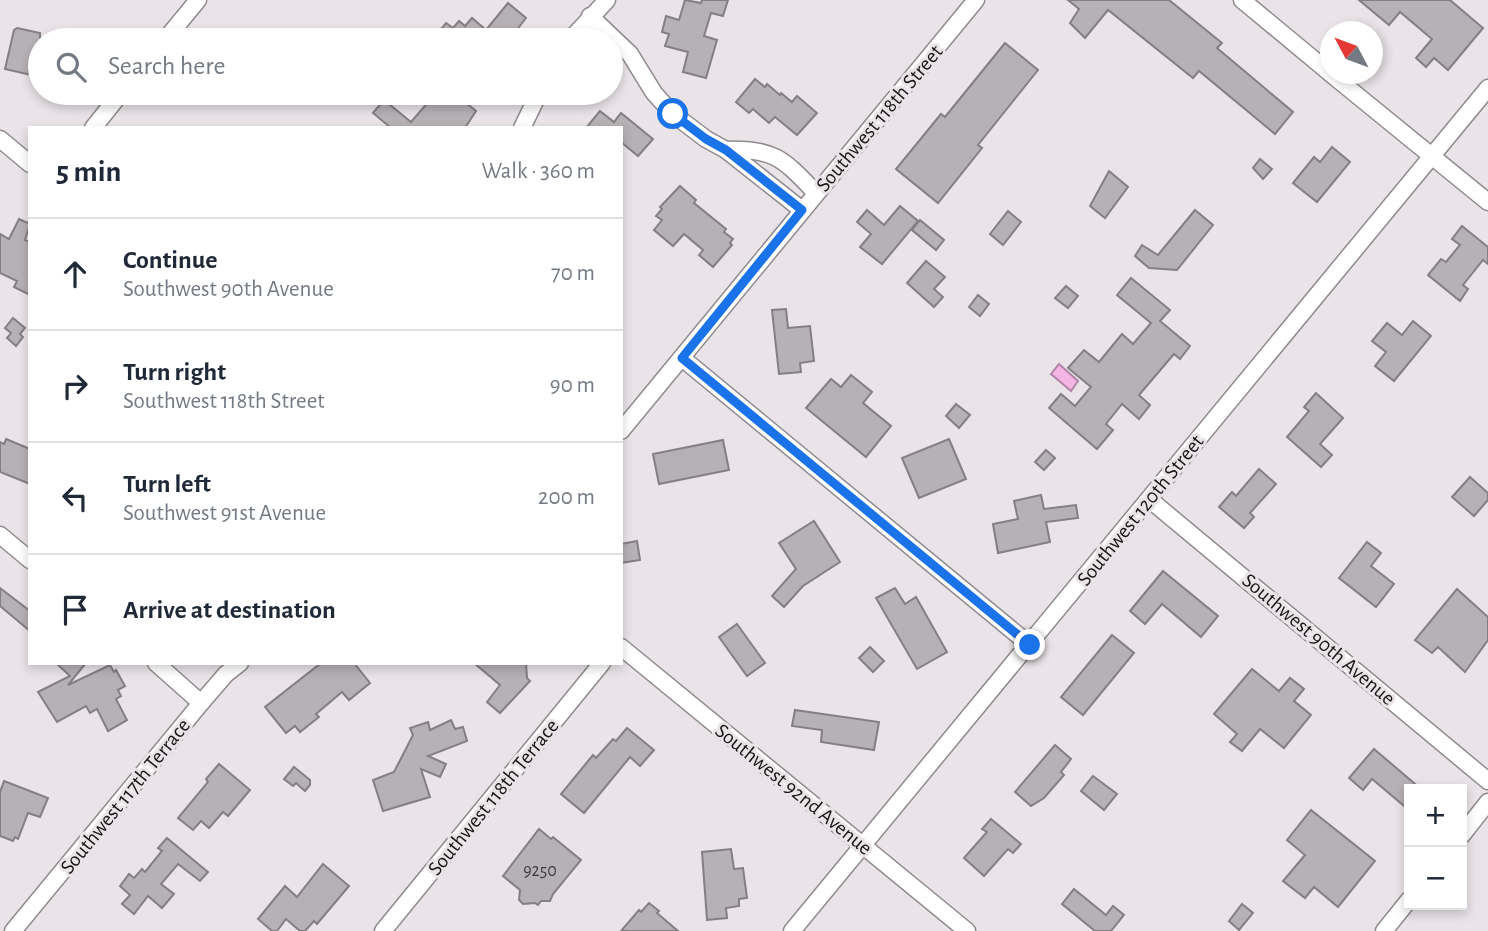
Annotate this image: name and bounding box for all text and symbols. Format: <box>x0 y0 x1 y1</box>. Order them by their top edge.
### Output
north arrow <box>1320 21 1383 84</box>
search box <box>28 28 623 105</box>
street label: Southwest 118th Street <box>812 41 947 196</box>
icon: search <box>52 48 90 86</box>
text: Search here <box>108 53 226 79</box>
route start <box>657 98 688 129</box>
text: 5 min <box>56 157 121 187</box>
text: Walk · 360 m <box>481 160 595 183</box>
text: Continue <box>123 247 218 273</box>
icon: ahead <box>56 255 94 293</box>
text: 70 m <box>551 262 595 285</box>
text: Southwest 90th Avenue <box>123 278 334 301</box>
text: Turn right <box>123 359 226 385</box>
icon: right <box>56 367 94 405</box>
text: 90 m <box>550 374 595 397</box>
text: Southwest 118th Street <box>123 390 325 413</box>
street label: Southwest 120th Street <box>1073 431 1208 590</box>
text: Turn left <box>123 471 211 497</box>
icon: left <box>56 479 94 517</box>
text: 200 m <box>538 486 595 509</box>
text: Southwest 91st Avenue <box>123 502 326 525</box>
street label: Southwest 90th Avenue <box>1238 569 1399 709</box>
icon: arrive <box>56 591 94 629</box>
text: Arrive at destination <box>123 597 336 623</box>
route end <box>1014 629 1045 660</box>
street label: Southwest 117th Terrace <box>57 715 194 878</box>
street label: Southwest 118th Terrace <box>424 715 563 879</box>
street label: Southwest 92nd Avenue <box>711 720 876 859</box>
map controls <box>1404 784 1467 910</box>
button: + <box>1404 784 1467 847</box>
button: − <box>1404 847 1467 910</box>
house number: 9250 <box>523 862 557 880</box>

